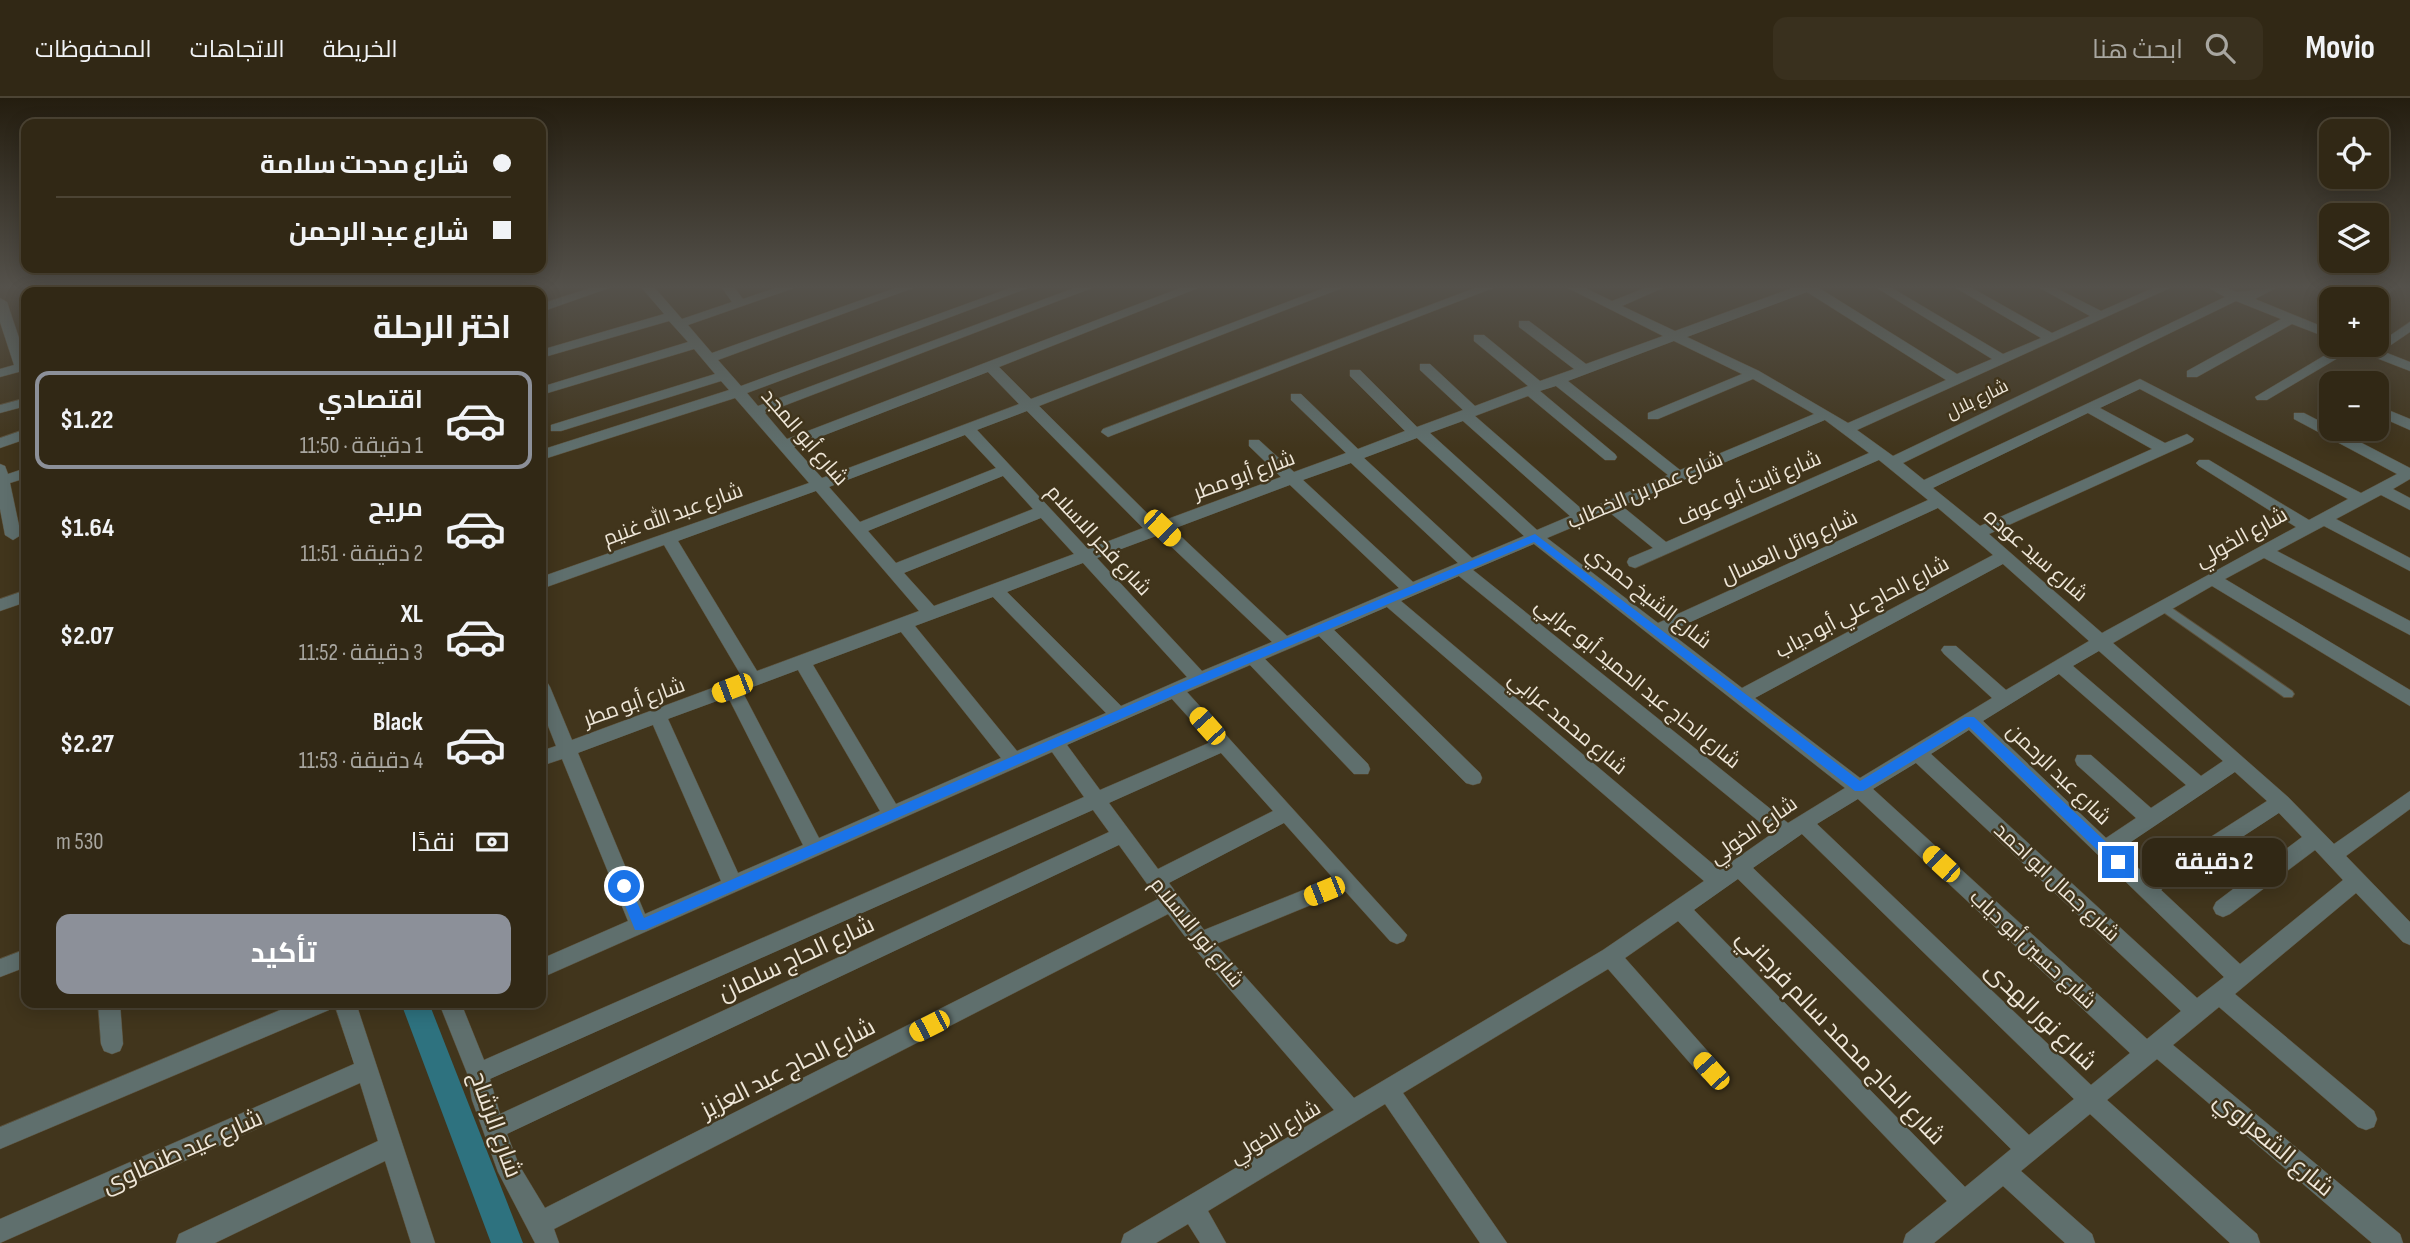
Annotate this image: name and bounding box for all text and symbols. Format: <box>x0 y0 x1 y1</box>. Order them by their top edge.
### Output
search box <box>1773 17 2263 80</box>
text: Movio <box>2305 28 2375 68</box>
icon: search <box>2201 29 2239 67</box>
text: المحفوظات <box>35 35 152 64</box>
text: الاتجاهات <box>190 35 285 64</box>
text: الخريطة <box>323 35 398 64</box>
text: ابحث هنا <box>2092 35 2183 66</box>
map controls <box>2319 119 2389 441</box>
button: locate <box>2319 119 2389 189</box>
text: شارع مدحت سلامة <box>260 150 469 181</box>
button: layers <box>2319 203 2389 273</box>
text: شارع عبد الرحمن <box>289 217 469 248</box>
button: + <box>2319 287 2389 357</box>
text: اختر الرحلة <box>373 309 511 348</box>
button: − <box>2319 371 2389 441</box>
street label: شارع بلال <box>1943 375 2012 424</box>
street label: شارع أبو المجد <box>755 383 854 492</box>
text: اقتصادي <box>318 385 423 416</box>
icon: car <box>444 389 507 452</box>
text: $1.22 <box>60 405 113 436</box>
text: 1 دقيقة · 11:50 <box>300 432 423 460</box>
street label: شارع أبو مطر <box>1189 445 1299 507</box>
street label: شارع ثابت أبو عوف <box>1673 445 1825 532</box>
street label: شارع عمر بن الخطاب <box>1564 446 1727 535</box>
street label: شارع عبد الله غنيم <box>599 476 747 552</box>
street label: شارع فجر الاسلام <box>1040 480 1156 602</box>
text: مريح <box>368 493 423 524</box>
icon: car <box>444 497 507 560</box>
street label: شارع الخولي <box>2191 502 2293 576</box>
street label: شارع سيد عوده <box>1978 504 2093 608</box>
street label: شارع وائل العسال <box>1717 505 1862 591</box>
car <box>1140 506 1185 550</box>
text: $1.64 <box>60 513 114 544</box>
text: 2 دقيقة · 11:51 <box>300 540 423 568</box>
street label: شارع الشيخ حمدي <box>1579 541 1716 656</box>
street label: شارع الحاج علي أبو دياب <box>1771 550 1955 666</box>
street label: شارع الحاج عبد الحميد أبو عرابي <box>1528 592 1746 776</box>
text: XL <box>401 599 423 630</box>
icon: car <box>444 605 507 668</box>
text: $2.07 <box>60 621 114 652</box>
text: 3 دقيقة · 11:52 <box>299 639 423 667</box>
street label: شارع محمد عرابي <box>1501 666 1632 783</box>
car <box>709 671 756 705</box>
street label: شارع أبو مطر <box>579 672 689 734</box>
car <box>1186 703 1229 749</box>
text: Black <box>373 707 423 738</box>
icon: car <box>444 713 507 776</box>
street label: شارع عبد الرحمن <box>2001 718 2116 831</box>
text: $2.27 <box>60 729 114 760</box>
text: 4 دقيقة · 11:53 <box>299 747 423 775</box>
street label: شارع الخولي <box>1704 791 1804 872</box>
street label: شارع جمال ابو احمد <box>1988 818 2125 948</box>
icon: cash <box>473 823 511 861</box>
text: 530 m <box>56 828 104 856</box>
text: نقدًا <box>411 828 455 859</box>
callout: 2 دقيقة <box>2142 838 2286 886</box>
car <box>1919 842 1964 886</box>
route end <box>2102 846 2134 878</box>
text: 2 دقيقة <box>2175 848 2253 876</box>
route start <box>608 870 640 902</box>
street label: شارع نور الاسلام <box>1144 872 1249 993</box>
car <box>1301 873 1348 909</box>
street label: شارع حسين أبو دياب <box>1964 884 2102 1015</box>
street label: شارع الحاج سلمان <box>713 910 879 1008</box>
button: تأكيد <box>56 914 511 994</box>
street label: شارع الحاج محمد سالم فرجاني <box>1727 924 1951 1154</box>
street label: شارع نور الهدى <box>1978 956 2103 1078</box>
car <box>906 1007 953 1045</box>
street label: شارع الحاج عبد العزيز <box>694 1012 881 1127</box>
car <box>1690 1048 1733 1094</box>
street label: شارع الرشاح <box>462 1067 528 1182</box>
street label: شارع الشعراوي <box>2206 1086 2340 1205</box>
street label: شارع الخولي <box>1225 1096 1327 1172</box>
street label: شارع عيد طنطاوى <box>97 1103 267 1201</box>

